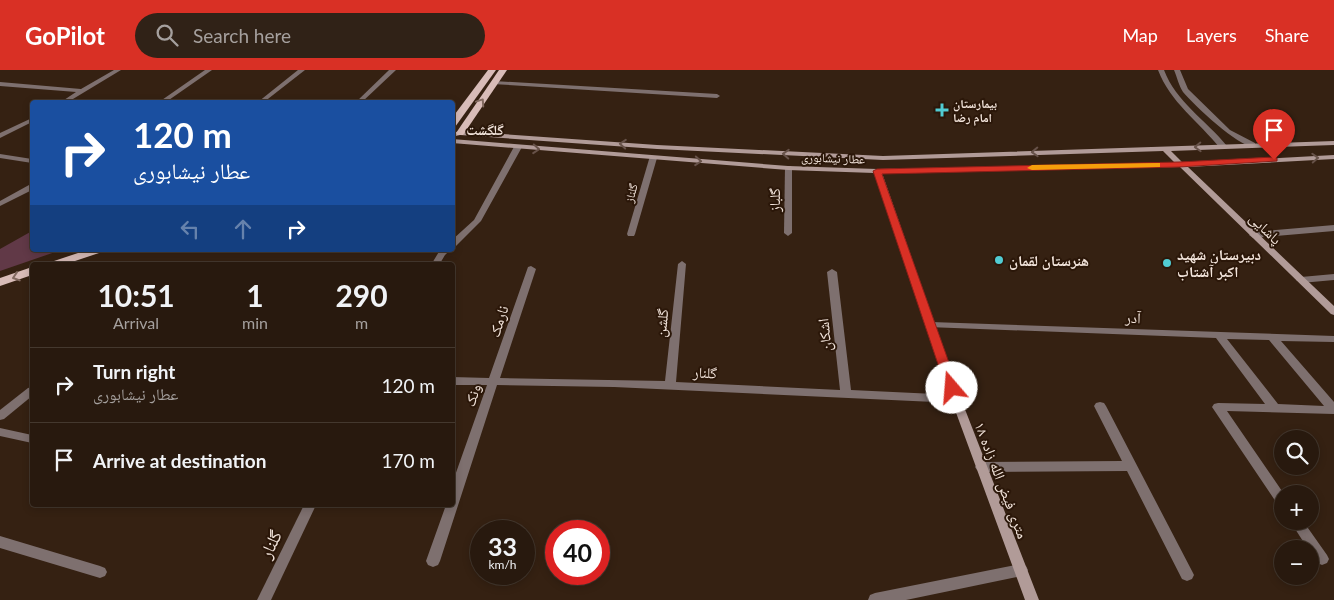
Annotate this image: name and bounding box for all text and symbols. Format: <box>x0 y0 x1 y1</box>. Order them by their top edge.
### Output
search box <box>135 13 485 58</box>
text: GoPilot <box>25 21 105 50</box>
icon: search <box>153 21 181 49</box>
text: Search here <box>193 24 291 47</box>
text: Map <box>1122 24 1158 46</box>
text: Layers <box>1186 24 1237 46</box>
text: Share <box>1265 24 1309 46</box>
place label: بیمارستان امام رضا <box>953 96 997 126</box>
one-way arrow <box>475 98 484 107</box>
marker: بیمارستان امام رضا <box>935 103 949 117</box>
pin <box>1253 109 1295 160</box>
text: 120 m <box>133 113 232 155</box>
icon: arrive <box>1260 116 1288 144</box>
icon: right <box>50 120 115 185</box>
district label: گلگشت <box>466 121 504 138</box>
one-way arrow <box>619 139 627 150</box>
one-way arrow <box>1194 142 1202 152</box>
one-way arrow <box>532 143 540 154</box>
one-way arrow <box>1031 147 1039 158</box>
one-way arrow <box>781 148 789 159</box>
street label: عطار نیشابوری <box>801 149 865 167</box>
one-way arrow <box>1311 152 1319 163</box>
one-way arrow <box>694 155 702 166</box>
text: عطار نیشابوری <box>133 157 250 184</box>
street label: گلناز <box>621 182 641 205</box>
street label: گلباز <box>765 188 784 213</box>
street label: پاشایی <box>1245 208 1286 249</box>
icon: left <box>176 215 204 243</box>
icon: ahead <box>229 215 257 243</box>
icon: right <box>282 215 310 243</box>
place label: دبیرستان شهید اکبر آشتاب <box>1177 245 1261 281</box>
place label: هنرستان لقمان <box>1009 251 1089 270</box>
marker: هنرستان لقمان <box>993 254 1005 266</box>
marker: دبیرستان شهید اکبر آشتاب <box>1161 257 1173 269</box>
one-way arrow <box>13 271 21 281</box>
text: 10:51 <box>97 277 175 313</box>
text: 1 <box>246 277 264 313</box>
text: 290 <box>335 277 388 313</box>
street label: نارمک <box>484 303 512 339</box>
street label: گلشن <box>651 307 673 338</box>
street label: آدر <box>1124 308 1142 327</box>
text: Arrival <box>113 313 159 332</box>
text: min <box>242 313 268 332</box>
text: m <box>355 313 368 332</box>
street label: اشکان <box>813 317 837 352</box>
text: Turn right <box>93 360 175 383</box>
position arrow <box>925 361 977 413</box>
street label: گلنار <box>692 362 718 383</box>
icon: right <box>50 371 78 399</box>
text: 120 m <box>381 374 435 397</box>
street label: ونک <box>460 381 485 409</box>
text: عطار نیشابوری <box>93 384 178 403</box>
street label: ۱۸ متری فیض الله زاده <box>970 419 1033 542</box>
map controls <box>1274 430 1319 585</box>
button: search <box>1274 430 1319 475</box>
icon: arrive <box>50 446 78 474</box>
text: Arrive at destination <box>93 449 266 472</box>
text: 170 m <box>381 449 435 472</box>
button: + <box>1274 485 1319 530</box>
speed limit sign: 40 <box>545 520 610 585</box>
street label: گلنار <box>253 526 286 563</box>
text: 33 <box>488 531 517 561</box>
button: − <box>1274 540 1319 585</box>
text: km/h <box>488 557 517 572</box>

